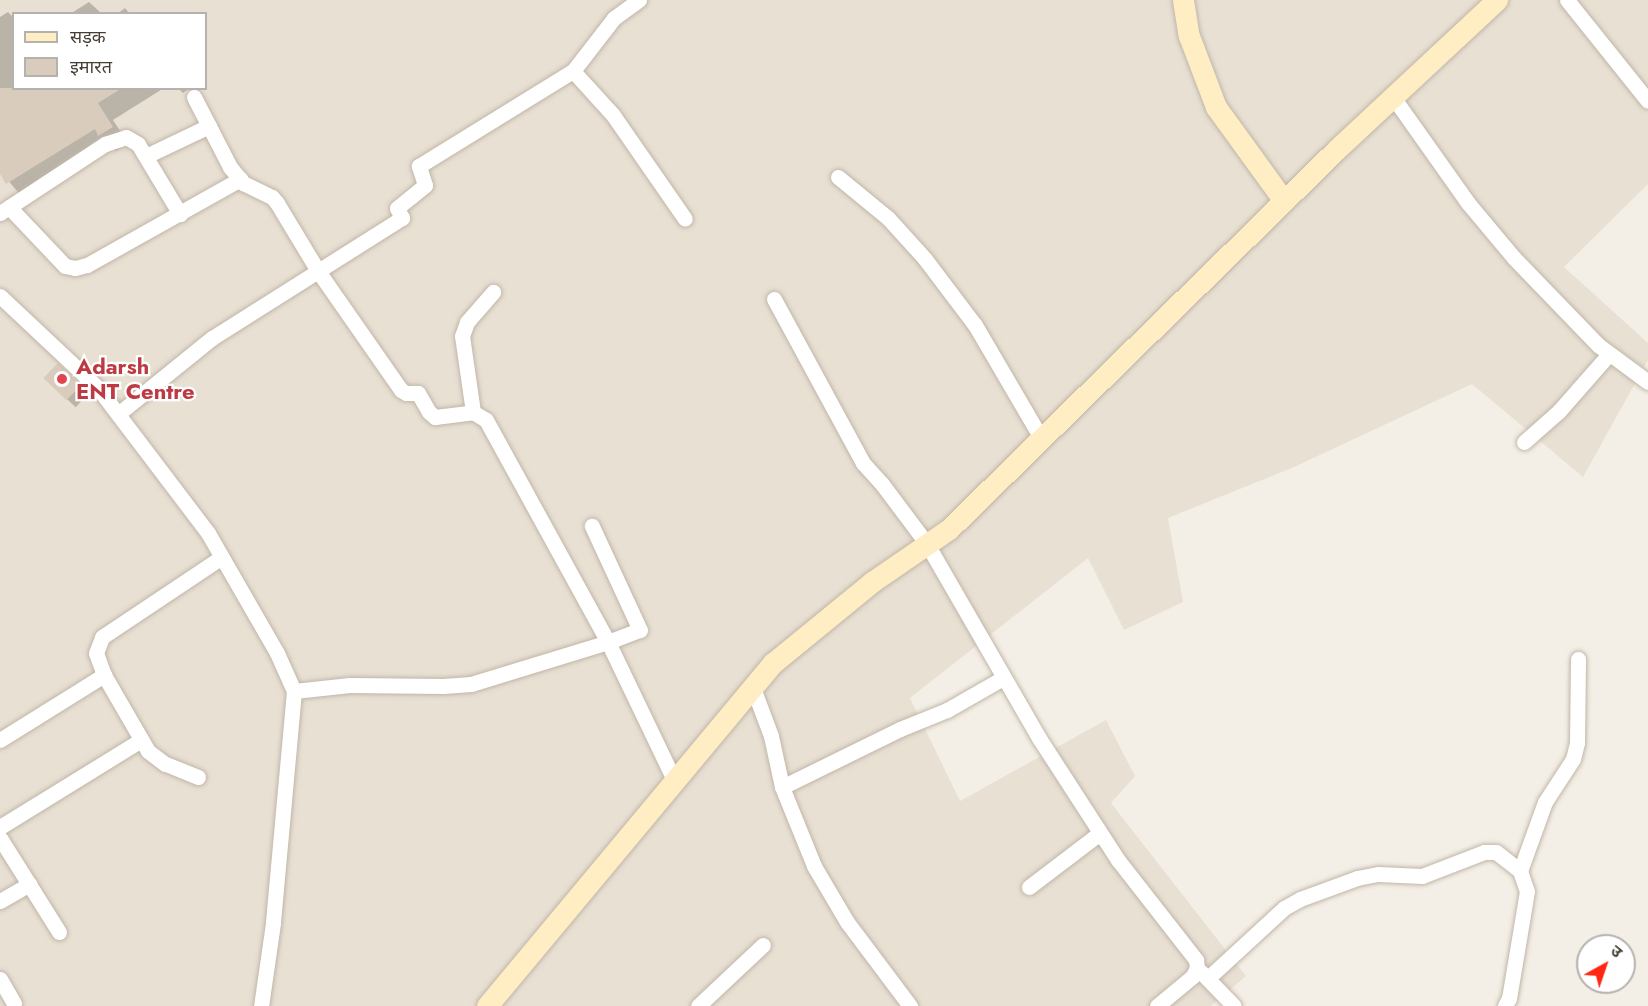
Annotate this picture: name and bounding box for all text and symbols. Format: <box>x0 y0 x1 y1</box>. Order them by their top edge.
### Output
legend <box>12 12 207 90</box>
text: सड़क <box>70 24 106 50</box>
text: इमारत <box>70 54 112 80</box>
place label: Adarsh ENT Centre <box>76 353 195 404</box>
marker: Adarsh ENT Centre <box>53 370 71 388</box>
north arrow <box>1576 934 1636 994</box>
text: उ <box>1606 940 1628 963</box>

